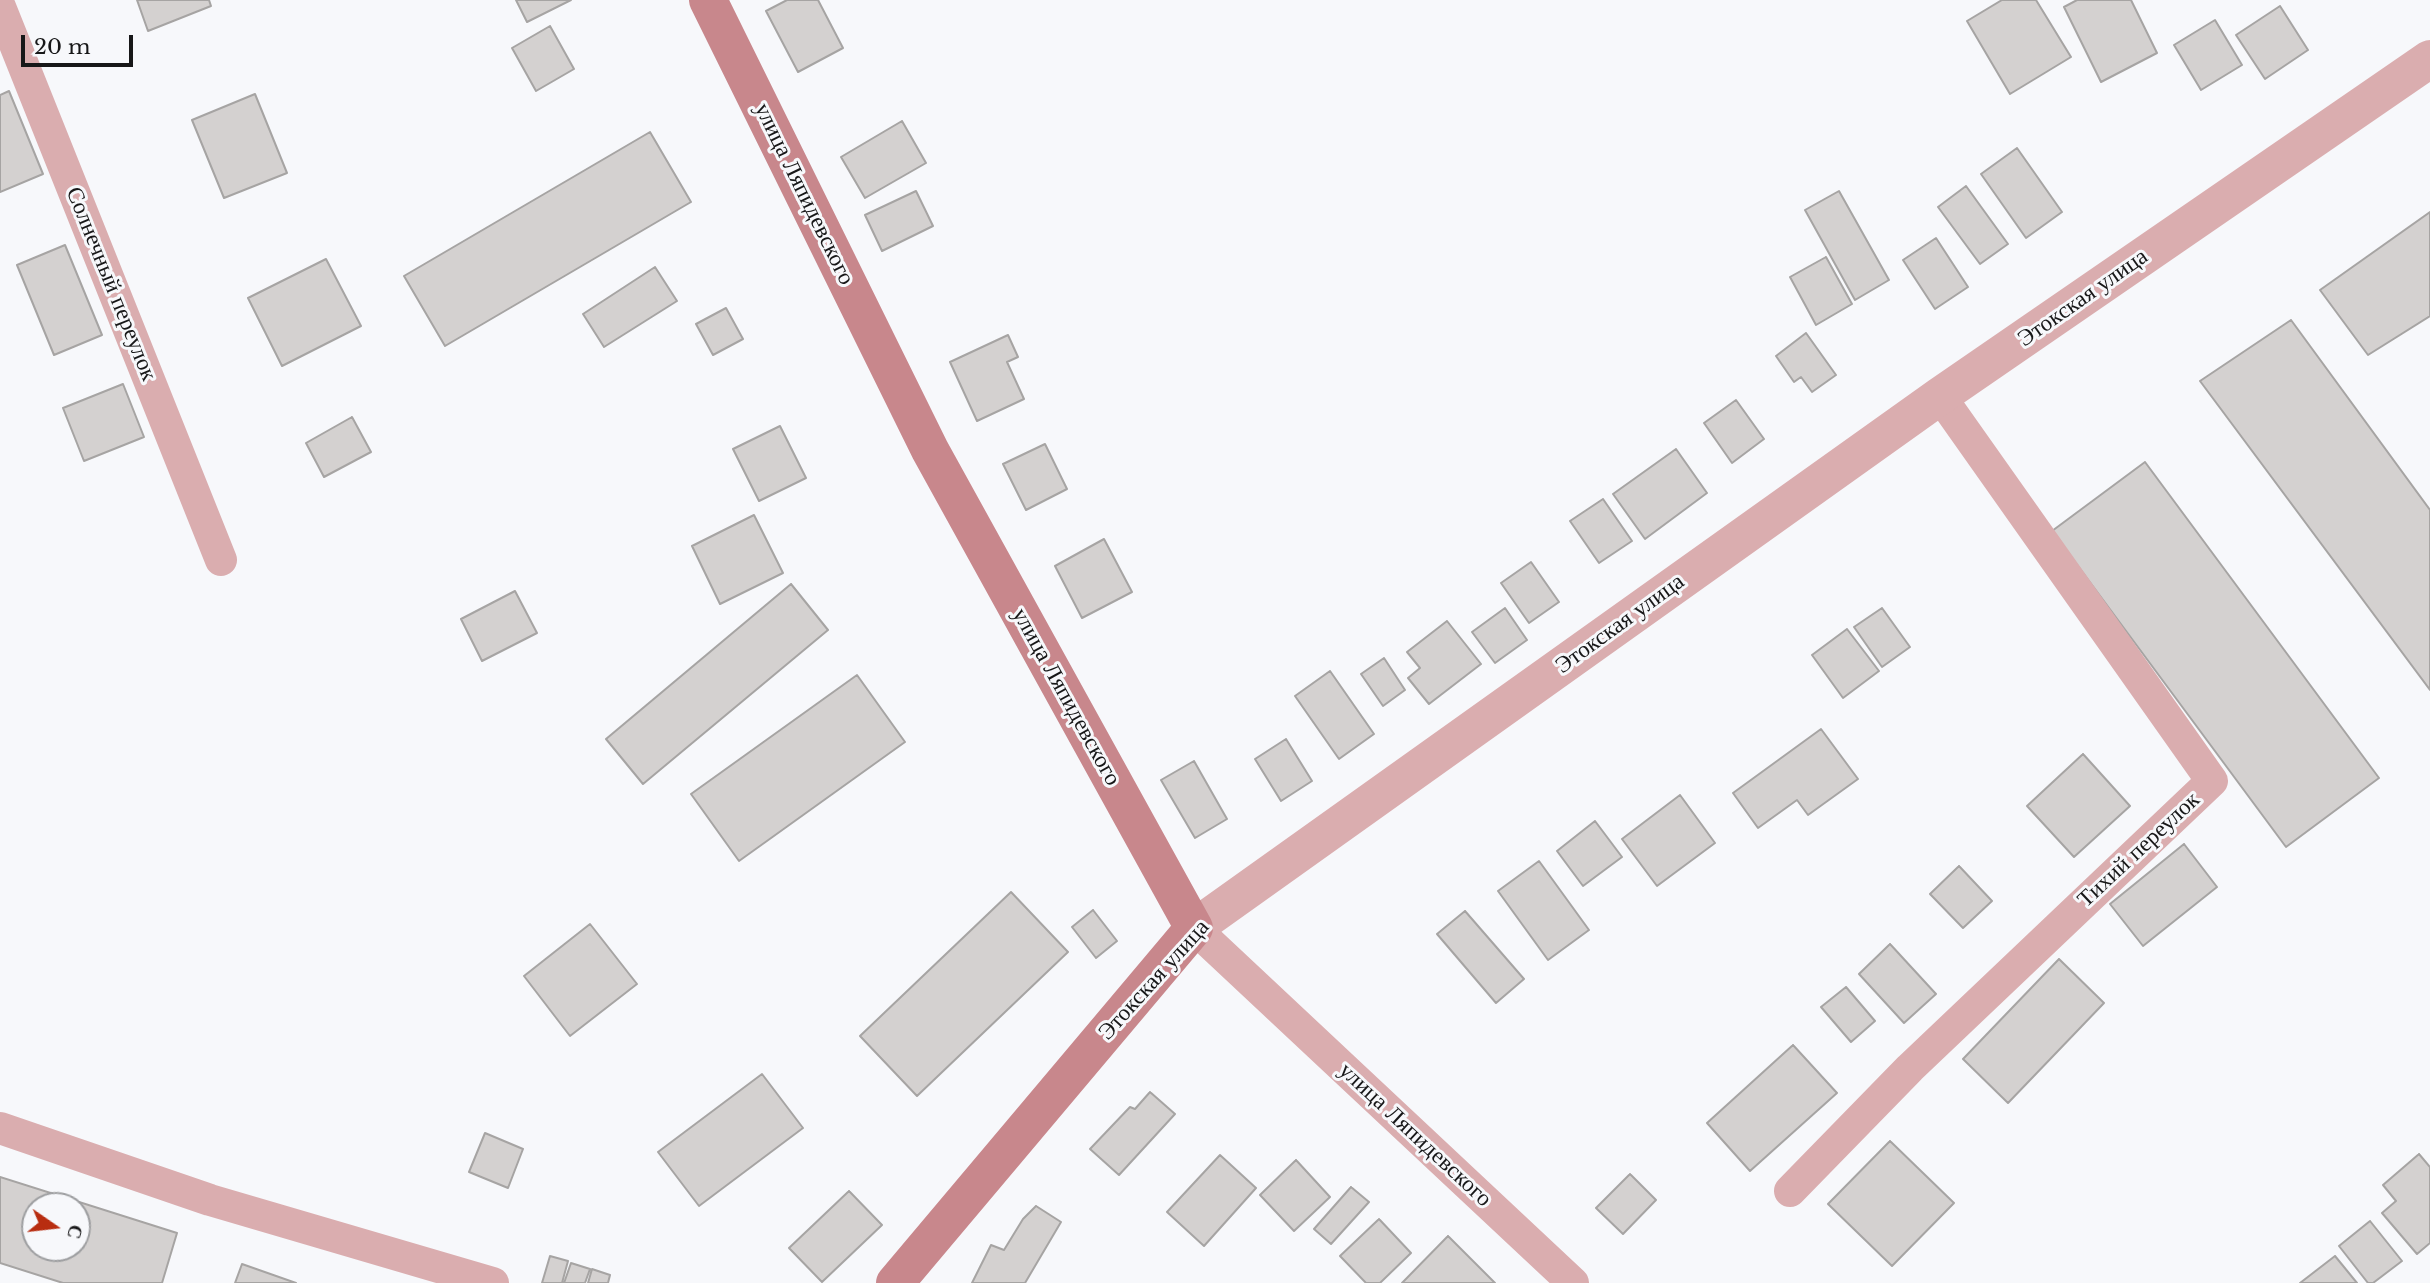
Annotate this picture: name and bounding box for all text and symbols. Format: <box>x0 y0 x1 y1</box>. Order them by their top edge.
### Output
scale bar <box>24 21 136 65</box>
text: 20 m <box>34 34 91 60</box>
street label: улица Ляпидевского <box>748 99 860 289</box>
street label: Солнечный переулок <box>60 183 162 385</box>
street label: Этокская улица <box>2013 243 2153 353</box>
street label: Этокская улица <box>1550 568 1690 680</box>
street label: улица Ляпидевского <box>1006 603 1126 791</box>
street label: Тихий переулок <box>2072 786 2206 914</box>
street label: Этокская улица <box>1093 914 1215 1046</box>
street label: улица Ляпидевского <box>1333 1057 1497 1213</box>
north arrow <box>21 1192 91 1262</box>
text: С <box>62 1222 88 1241</box>

